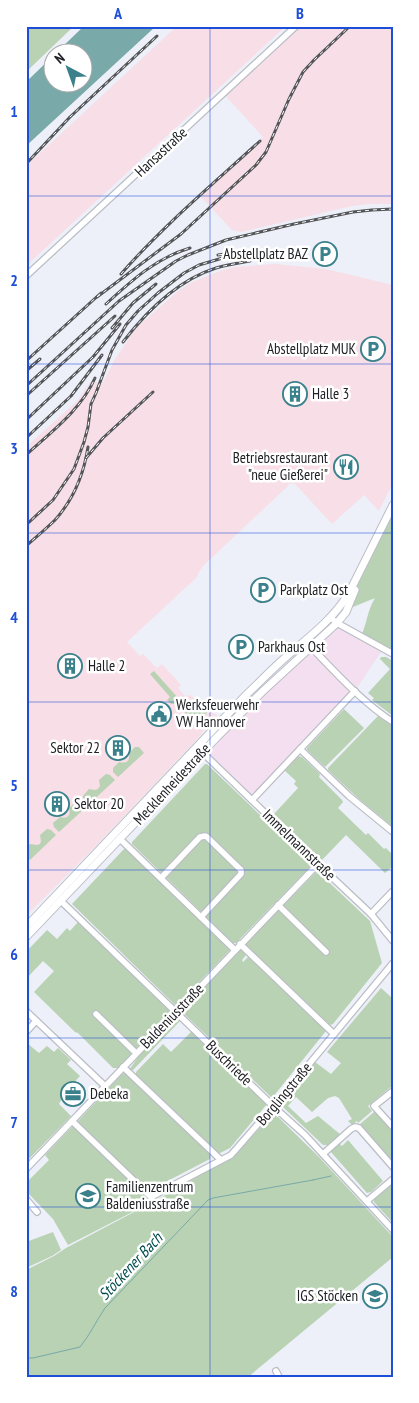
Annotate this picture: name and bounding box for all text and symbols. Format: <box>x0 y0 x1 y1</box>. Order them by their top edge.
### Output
text: A <box>113 3 123 23</box>
text: B <box>296 3 304 23</box>
north arrow <box>42 42 92 92</box>
text: N <box>51 49 68 67</box>
text: 1 <box>10 101 18 121</box>
street label: Hansastraße <box>131 123 191 181</box>
parking icon: Abstellplatz BAZ <box>312 241 338 267</box>
place label: Abstellplatz BAZ <box>223 244 308 263</box>
text: 2 <box>10 270 18 290</box>
parking icon: Abstellplatz MUK <box>360 336 386 362</box>
place label: Abstellplatz MUK <box>267 339 357 358</box>
building icon: Halle 3 <box>282 381 308 407</box>
place label: Halle 3 <box>312 384 349 403</box>
text: 3 <box>10 438 18 458</box>
place label: Betriebsrestaurant "neue Gießerei" <box>233 448 328 484</box>
restaurant icon: Betriebsrestaurant "neue Gießerei" <box>333 454 359 480</box>
parking icon: Parkplatz Ost <box>250 577 276 603</box>
place label: Parkplatz Ost <box>280 580 348 599</box>
text: 4 <box>10 607 18 627</box>
parking icon: Parkhaus Ost <box>228 634 254 660</box>
place label: Parkhaus Ost <box>258 637 325 656</box>
building icon: Halle 2 <box>57 653 83 679</box>
place label: Halle 2 <box>88 656 125 675</box>
place label: Werksfeuerwehr VW Hannover <box>175 695 260 731</box>
public building icon: Werksfeuerwehr VW Hannover <box>146 701 172 727</box>
building icon: Sektor 22 <box>105 735 131 761</box>
place label: Sektor 22 <box>50 738 100 757</box>
street label: Mecklenheidestraße <box>129 739 214 828</box>
text: 5 <box>10 775 18 795</box>
building icon: Sektor 20 <box>44 791 70 817</box>
place label: Sektor 20 <box>74 794 124 813</box>
street label: Immelmannstraße <box>259 805 340 884</box>
text: 6 <box>10 944 18 964</box>
street label: Baldeniusstraße <box>136 979 207 1052</box>
street label: Buschriede <box>202 1036 256 1089</box>
street label: Borglingstraße <box>252 1058 316 1129</box>
office icon: Debeka <box>60 1081 86 1107</box>
place label: Debeka <box>90 1084 129 1103</box>
text: 7 <box>10 1112 18 1132</box>
place label: Familienzentrum Baldeniusstraße <box>106 1177 193 1213</box>
school or university icon: Familienzentrum Baldeniusstraße <box>75 1183 101 1209</box>
water label: Stöckener Bach <box>94 1228 167 1304</box>
text: 8 <box>10 1281 18 1301</box>
school or university icon: IGS Stöcken <box>362 1283 388 1309</box>
place label: IGS Stöcken <box>297 1286 358 1305</box>

